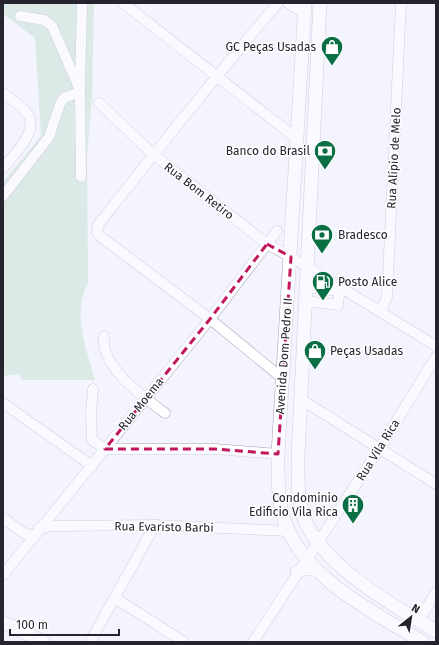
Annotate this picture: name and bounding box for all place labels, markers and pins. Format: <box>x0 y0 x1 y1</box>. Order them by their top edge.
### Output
shop icon: GC Peças Usadas <box>319 34 345 67</box>
place label: GC Peças Usadas <box>225 40 316 54</box>
bank icon: Banco do Brasil <box>312 138 338 171</box>
place label: Banco do Brasil <box>226 144 310 158</box>
bank icon: Bradesco <box>309 222 335 255</box>
place label: Bradesco <box>338 228 388 242</box>
fuel station icon: Posto Alice <box>310 269 336 302</box>
place label: Posto Alice <box>338 275 397 289</box>
shop icon: Peças Usadas <box>302 338 328 371</box>
place label: Peças Usadas <box>330 344 403 358</box>
place label: Condominio Edificio Vila Rica <box>249 491 338 519</box>
building icon: Condominio Edificio Vila Rica <box>340 492 366 525</box>

